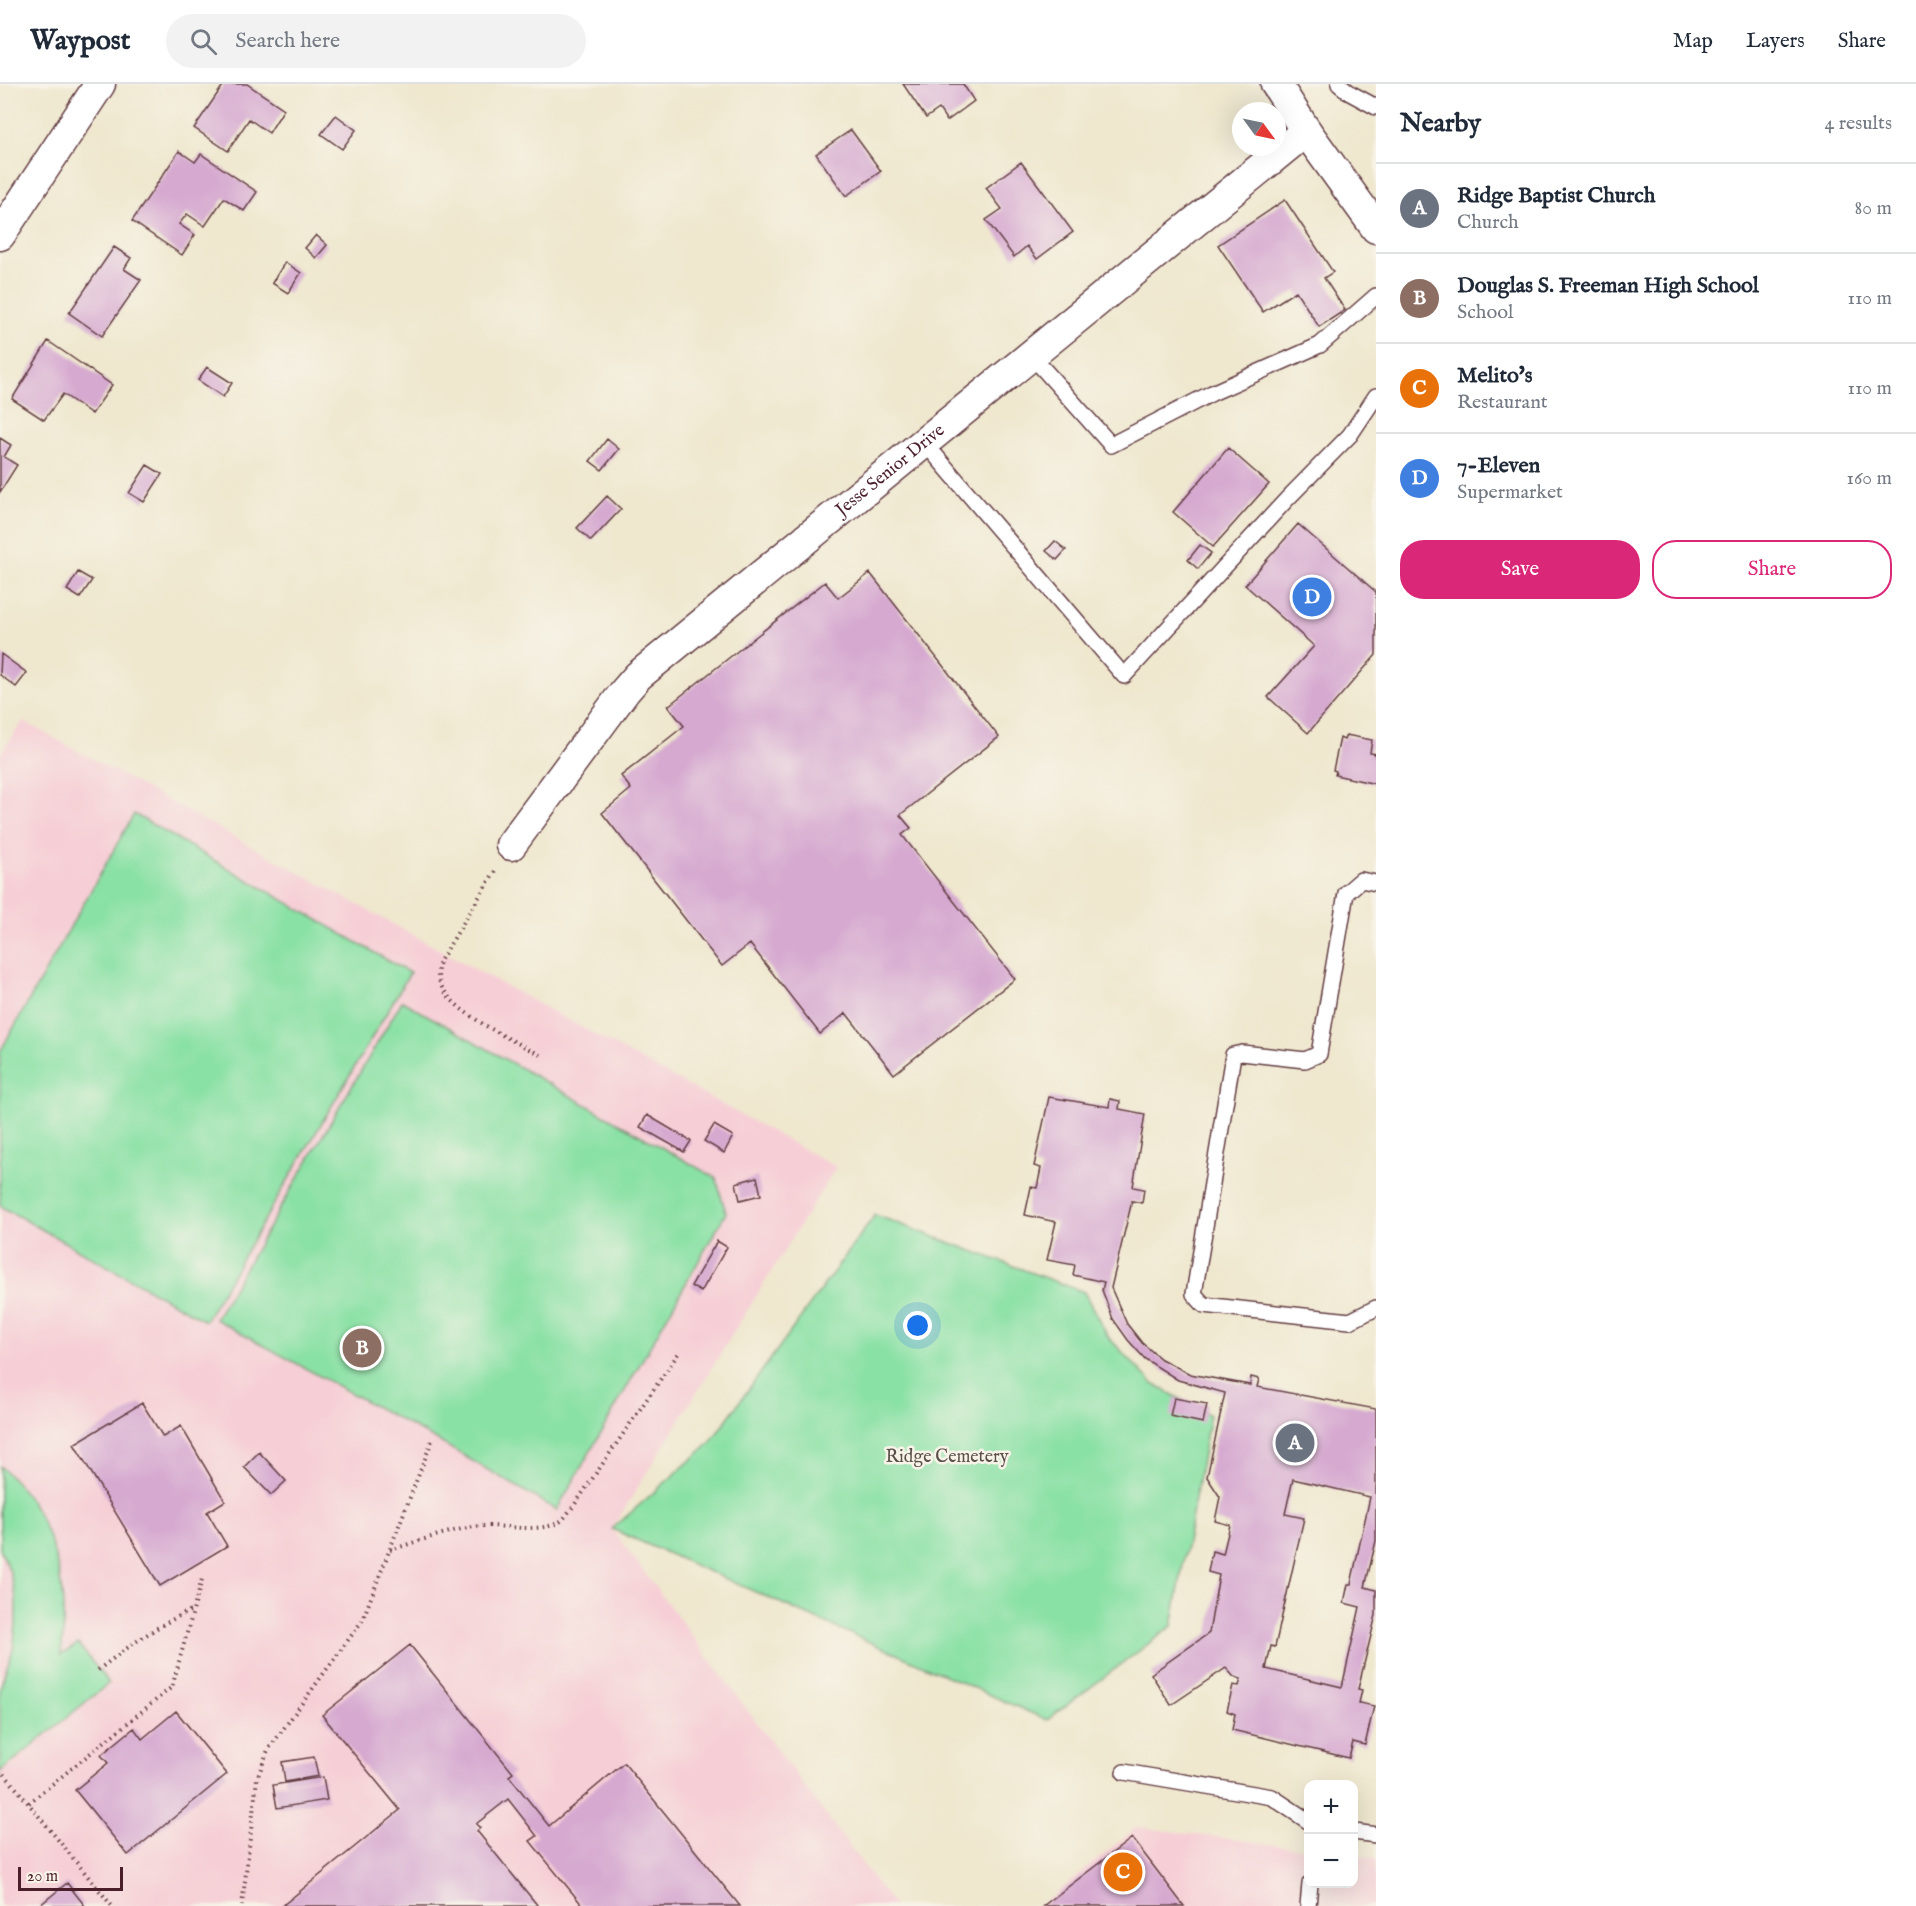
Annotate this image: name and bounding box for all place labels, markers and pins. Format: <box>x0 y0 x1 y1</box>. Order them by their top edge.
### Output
pin: D <box>1292 574 1332 620</box>
pin: B <box>342 1326 382 1370</box>
pin: A <box>1276 1420 1314 1466</box>
pin: C <box>1104 1850 1142 1894</box>

